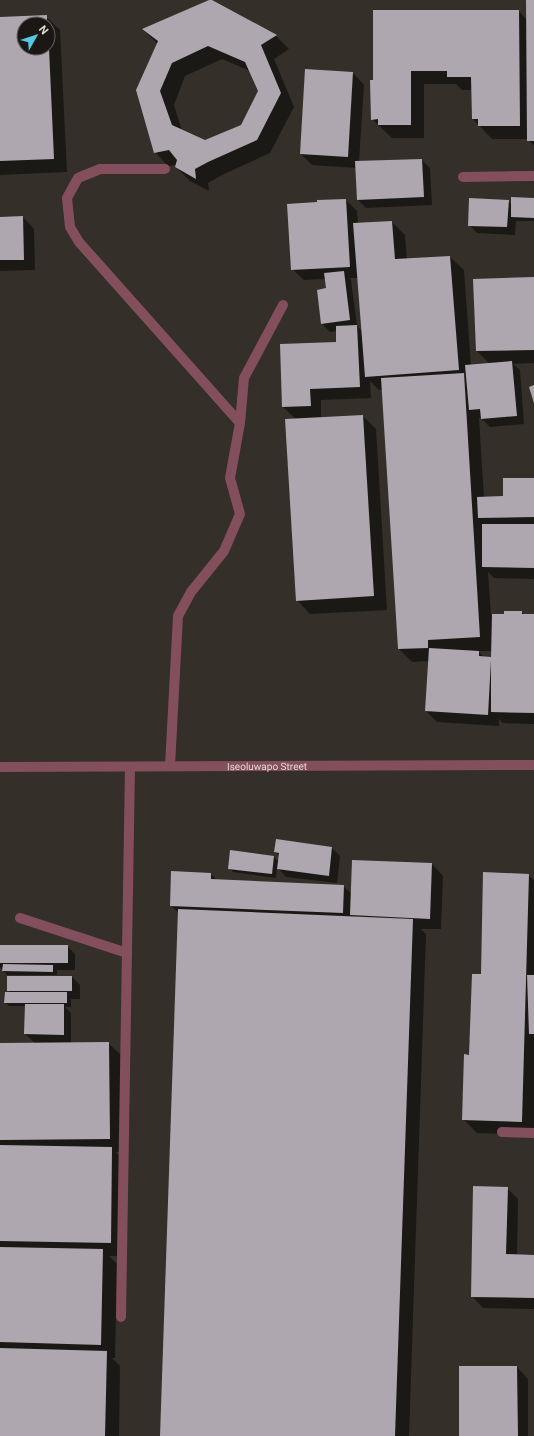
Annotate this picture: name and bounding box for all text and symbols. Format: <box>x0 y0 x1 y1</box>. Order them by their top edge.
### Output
north arrow <box>16 16 56 56</box>
text: N <box>36 23 51 37</box>
street label: Iseoluwapo Street <box>227 761 307 772</box>

